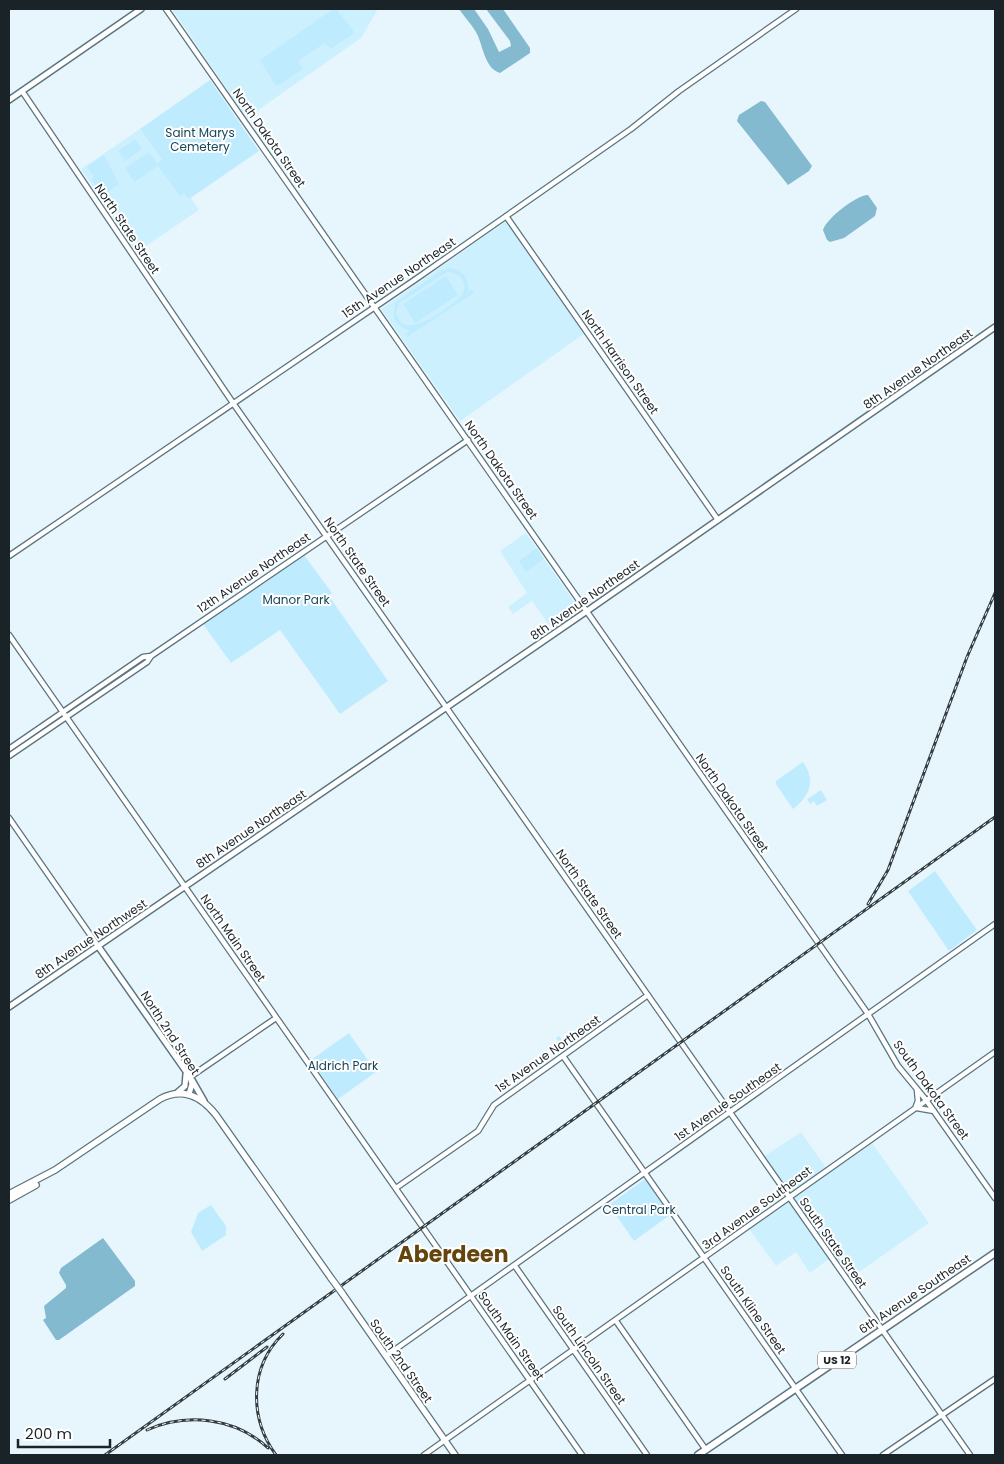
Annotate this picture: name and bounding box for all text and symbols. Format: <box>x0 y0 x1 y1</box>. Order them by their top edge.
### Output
street label: North Dakota Street <box>229 85 310 191</box>
park label: Saint Marys Cemetery <box>165 124 235 155</box>
street label: North State Street <box>91 180 164 277</box>
street label: 15th Avenue Northeast <box>339 233 459 322</box>
street label: North Harrison Street <box>578 306 663 417</box>
street label: 8th Avenue Northeast <box>860 324 976 413</box>
street label: North Dakota Street <box>461 417 542 523</box>
street label: North State Street <box>320 514 395 610</box>
street label: 12th Avenue Northeast <box>194 528 314 617</box>
street label: 8th Avenue Northeast <box>527 555 643 644</box>
park label: Manor Park <box>262 591 330 608</box>
street label: North Dakota Street <box>692 750 773 856</box>
street label: 8th Avenue Northeast <box>192 785 309 872</box>
street label: North State Street <box>552 846 627 942</box>
street label: North Main Street <box>197 891 270 985</box>
street label: 8th Avenue Northwest <box>31 895 150 982</box>
street label: North 2nd Street <box>137 987 204 1078</box>
street label: 1st Avenue Northeast <box>492 1011 604 1096</box>
street label: South Dakota Street <box>890 1037 973 1143</box>
park label: Aldrich Park <box>308 1057 379 1074</box>
street label: 1st Avenue Southeast <box>671 1058 784 1145</box>
street label: 3rd Avenue Southeast <box>698 1162 815 1253</box>
street label: South State Street <box>796 1194 871 1292</box>
park label: Central Park <box>602 1201 676 1218</box>
district label: Aberdeen <box>398 1239 509 1270</box>
street label: 6th Avenue Southeast <box>855 1250 974 1337</box>
street label: South Kline Street <box>717 1262 790 1357</box>
street label: South Main Street <box>474 1288 549 1384</box>
street label: South Lincoln Street <box>549 1302 630 1408</box>
street label: South 2nd Street <box>366 1315 437 1406</box>
road number: US 12 <box>818 1352 856 1368</box>
scale bar <box>18 1416 110 1448</box>
text: 200 m <box>25 1423 72 1444</box>

